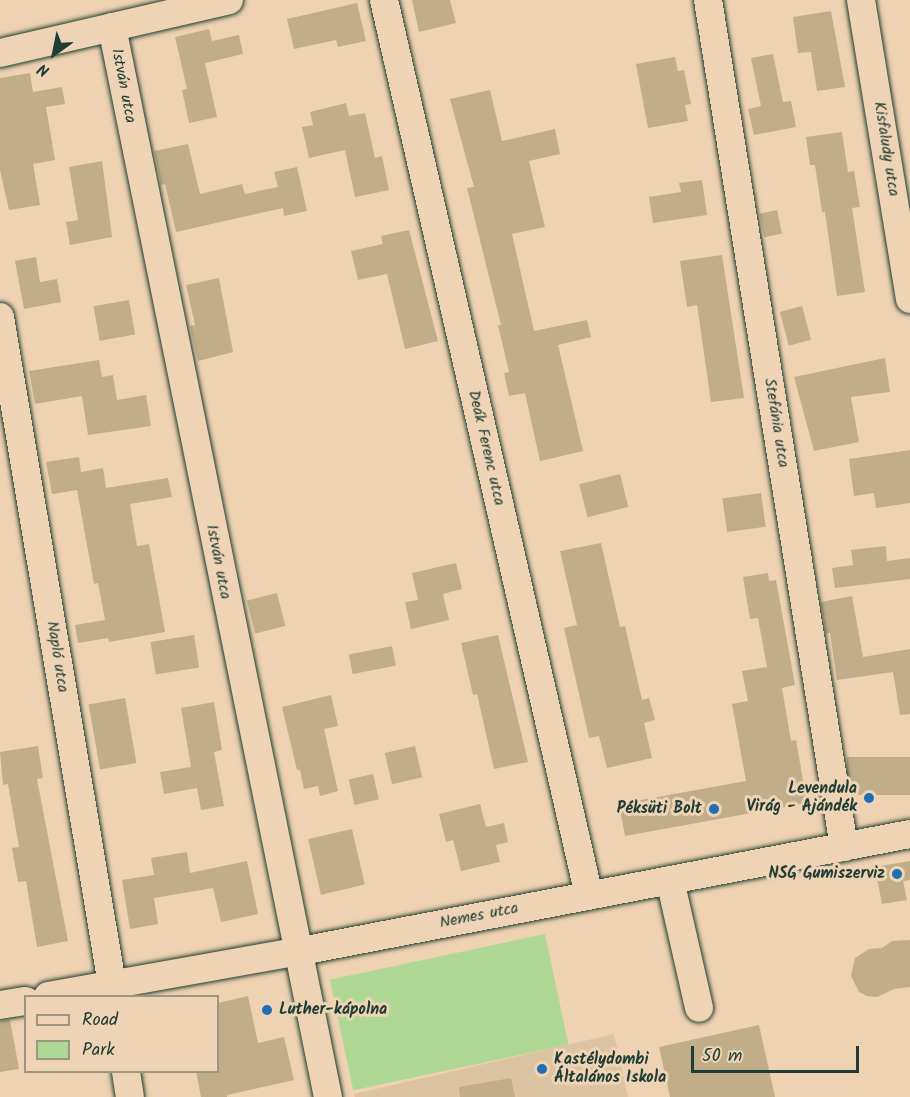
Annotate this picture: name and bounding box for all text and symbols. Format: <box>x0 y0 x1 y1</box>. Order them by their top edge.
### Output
north arrow <box>24 24 84 84</box>
street label: István utca <box>106 47 140 125</box>
text: N <box>33 56 55 83</box>
street label: Kisfaludy utca <box>869 100 903 198</box>
street label: Stefánia utca <box>759 377 793 469</box>
street label: Deák Ferenc utca <box>463 389 509 507</box>
street label: István utca <box>201 523 235 601</box>
street label: Napló utca <box>42 620 72 694</box>
place label: Levendula Virág - Ajándék <box>747 779 857 817</box>
marker: Levendula Virág - Ajándék <box>862 791 876 805</box>
place label: Péksüti Bolt <box>617 799 702 819</box>
marker: Péksüti Bolt <box>707 802 721 816</box>
place label: NSG Gumiszerviz <box>768 864 885 884</box>
marker: NSG Gumiszerviz <box>890 867 904 881</box>
street label: Nemes utca <box>438 899 520 933</box>
legend <box>24 995 219 1073</box>
place label: Luther-kápolna <box>279 1000 387 1020</box>
marker: Luther-kápolna <box>260 1003 274 1017</box>
text: Road <box>82 1006 118 1035</box>
scale bar <box>694 1034 862 1072</box>
text: Park <box>82 1036 115 1065</box>
text: 50 m <box>702 1042 742 1071</box>
place label: Kastélydombi Általános Iskola <box>554 1050 666 1088</box>
marker: Kastélydombi Általános Iskola <box>535 1062 549 1076</box>

